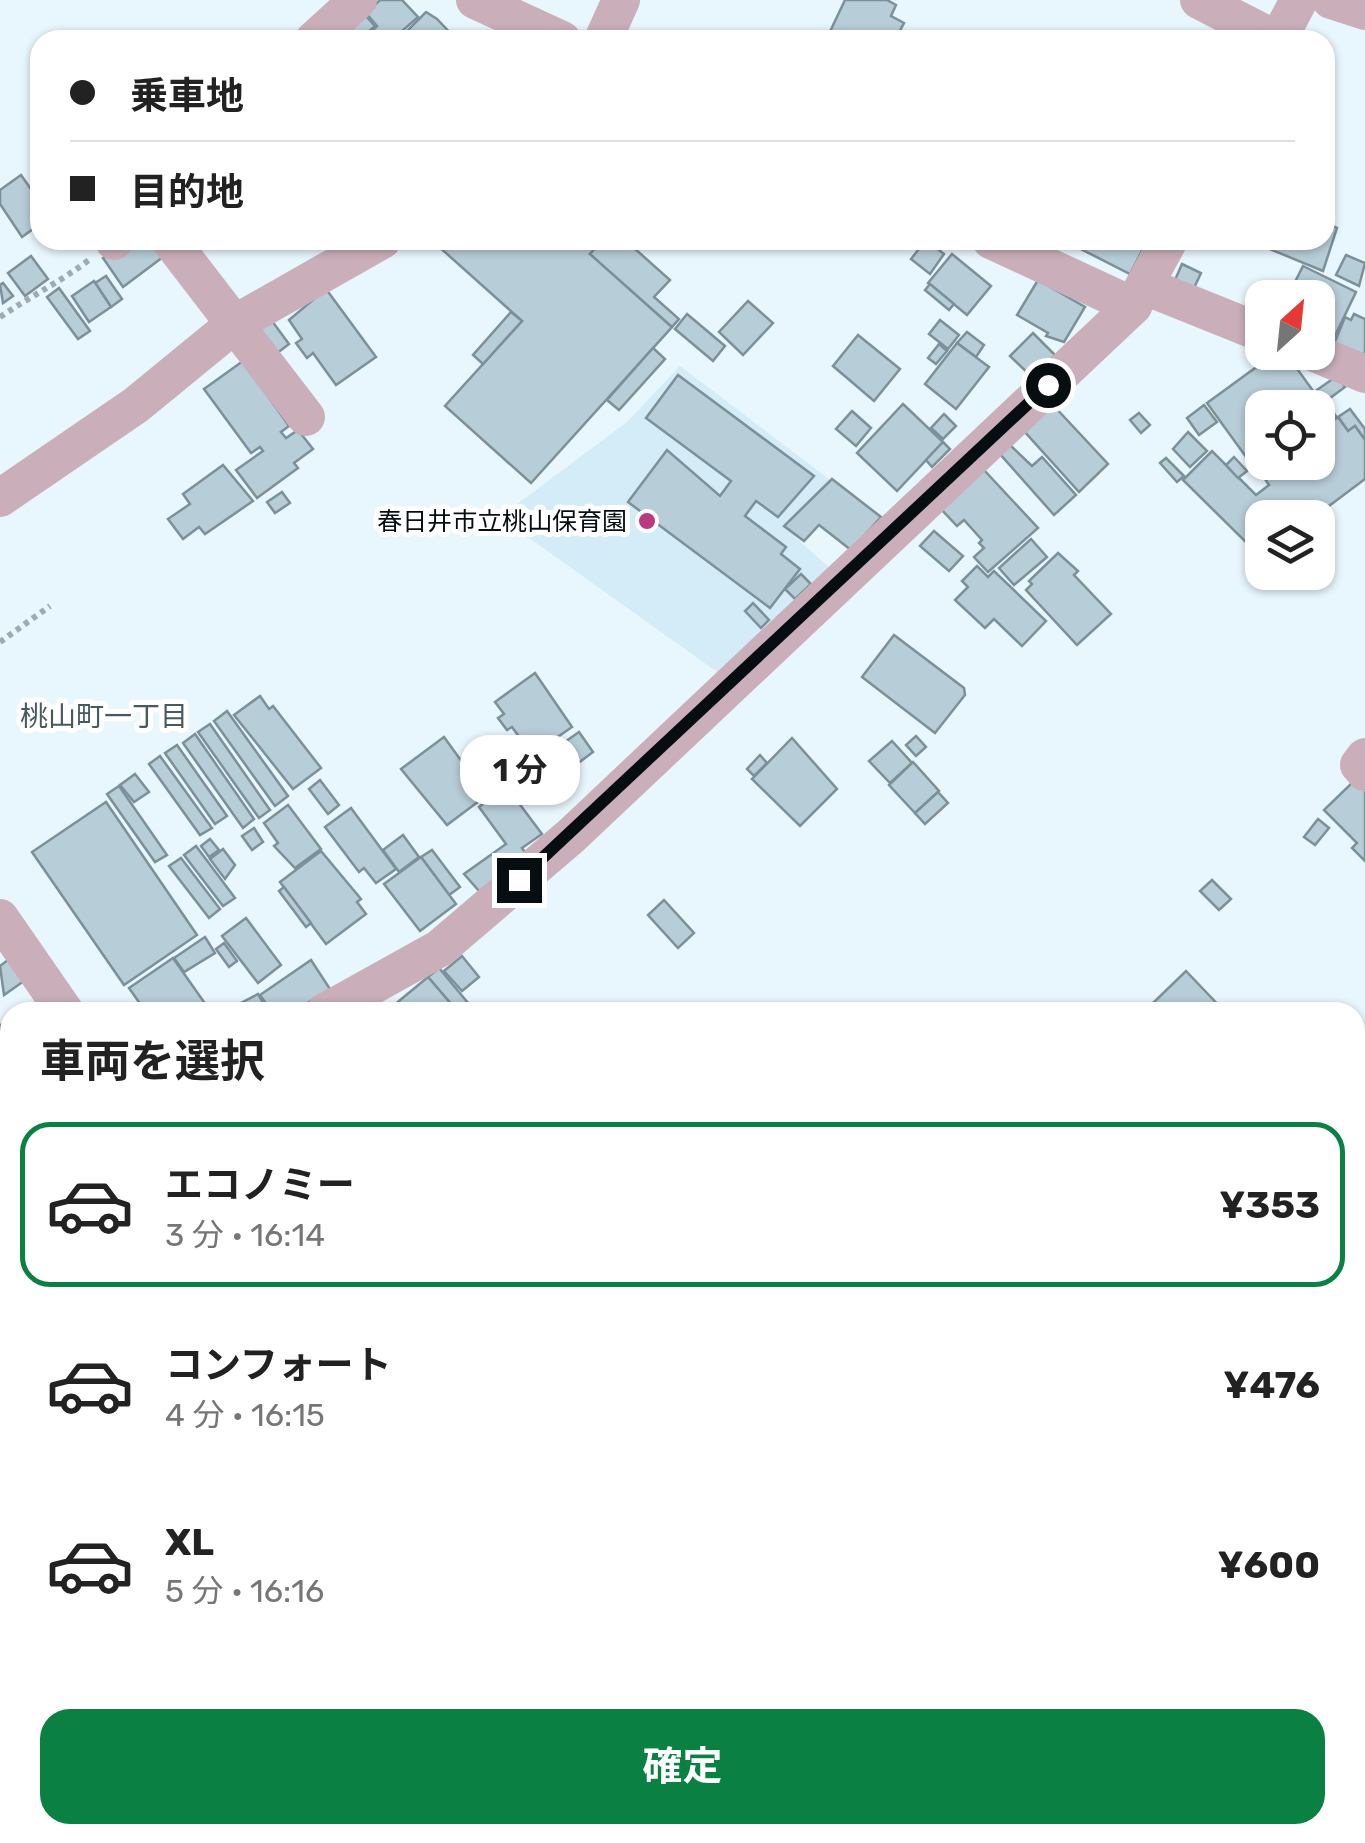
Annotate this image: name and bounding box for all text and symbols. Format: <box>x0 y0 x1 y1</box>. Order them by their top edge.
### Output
text: 乗車地 <box>130 73 244 119</box>
text: 目的地 <box>130 169 244 215</box>
north arrow <box>1245 280 1335 370</box>
map controls <box>1245 280 1335 590</box>
route start <box>1026 363 1071 408</box>
button: locate <box>1245 390 1335 480</box>
button: layers <box>1245 500 1335 590</box>
place label: 春日井市立桃山保育園 <box>377 507 627 536</box>
marker: 春日井市立桃山保育園 <box>636 510 658 532</box>
district label: 桃山町一丁目 <box>20 700 188 733</box>
callout: 1 分 <box>459 735 579 805</box>
text: 1 分 <box>493 751 547 789</box>
route end <box>497 858 542 903</box>
text: 車両を選択 <box>40 1035 265 1088</box>
icon: car <box>45 1160 135 1250</box>
text: エコノミー <box>165 1162 355 1208</box>
text: ¥353 <box>1219 1182 1320 1228</box>
text: 3 分 · 16:14 <box>165 1216 325 1254</box>
icon: car <box>45 1340 135 1430</box>
text: コンフォート <box>165 1342 392 1388</box>
text: ¥476 <box>1223 1362 1320 1408</box>
text: 4 分 · 16:15 <box>165 1396 325 1434</box>
text: XL <box>165 1519 214 1565</box>
icon: car <box>45 1520 135 1610</box>
text: ¥600 <box>1217 1542 1320 1588</box>
text: 5 分 · 16:16 <box>165 1572 324 1610</box>
button: 確定 <box>40 1709 1325 1824</box>

